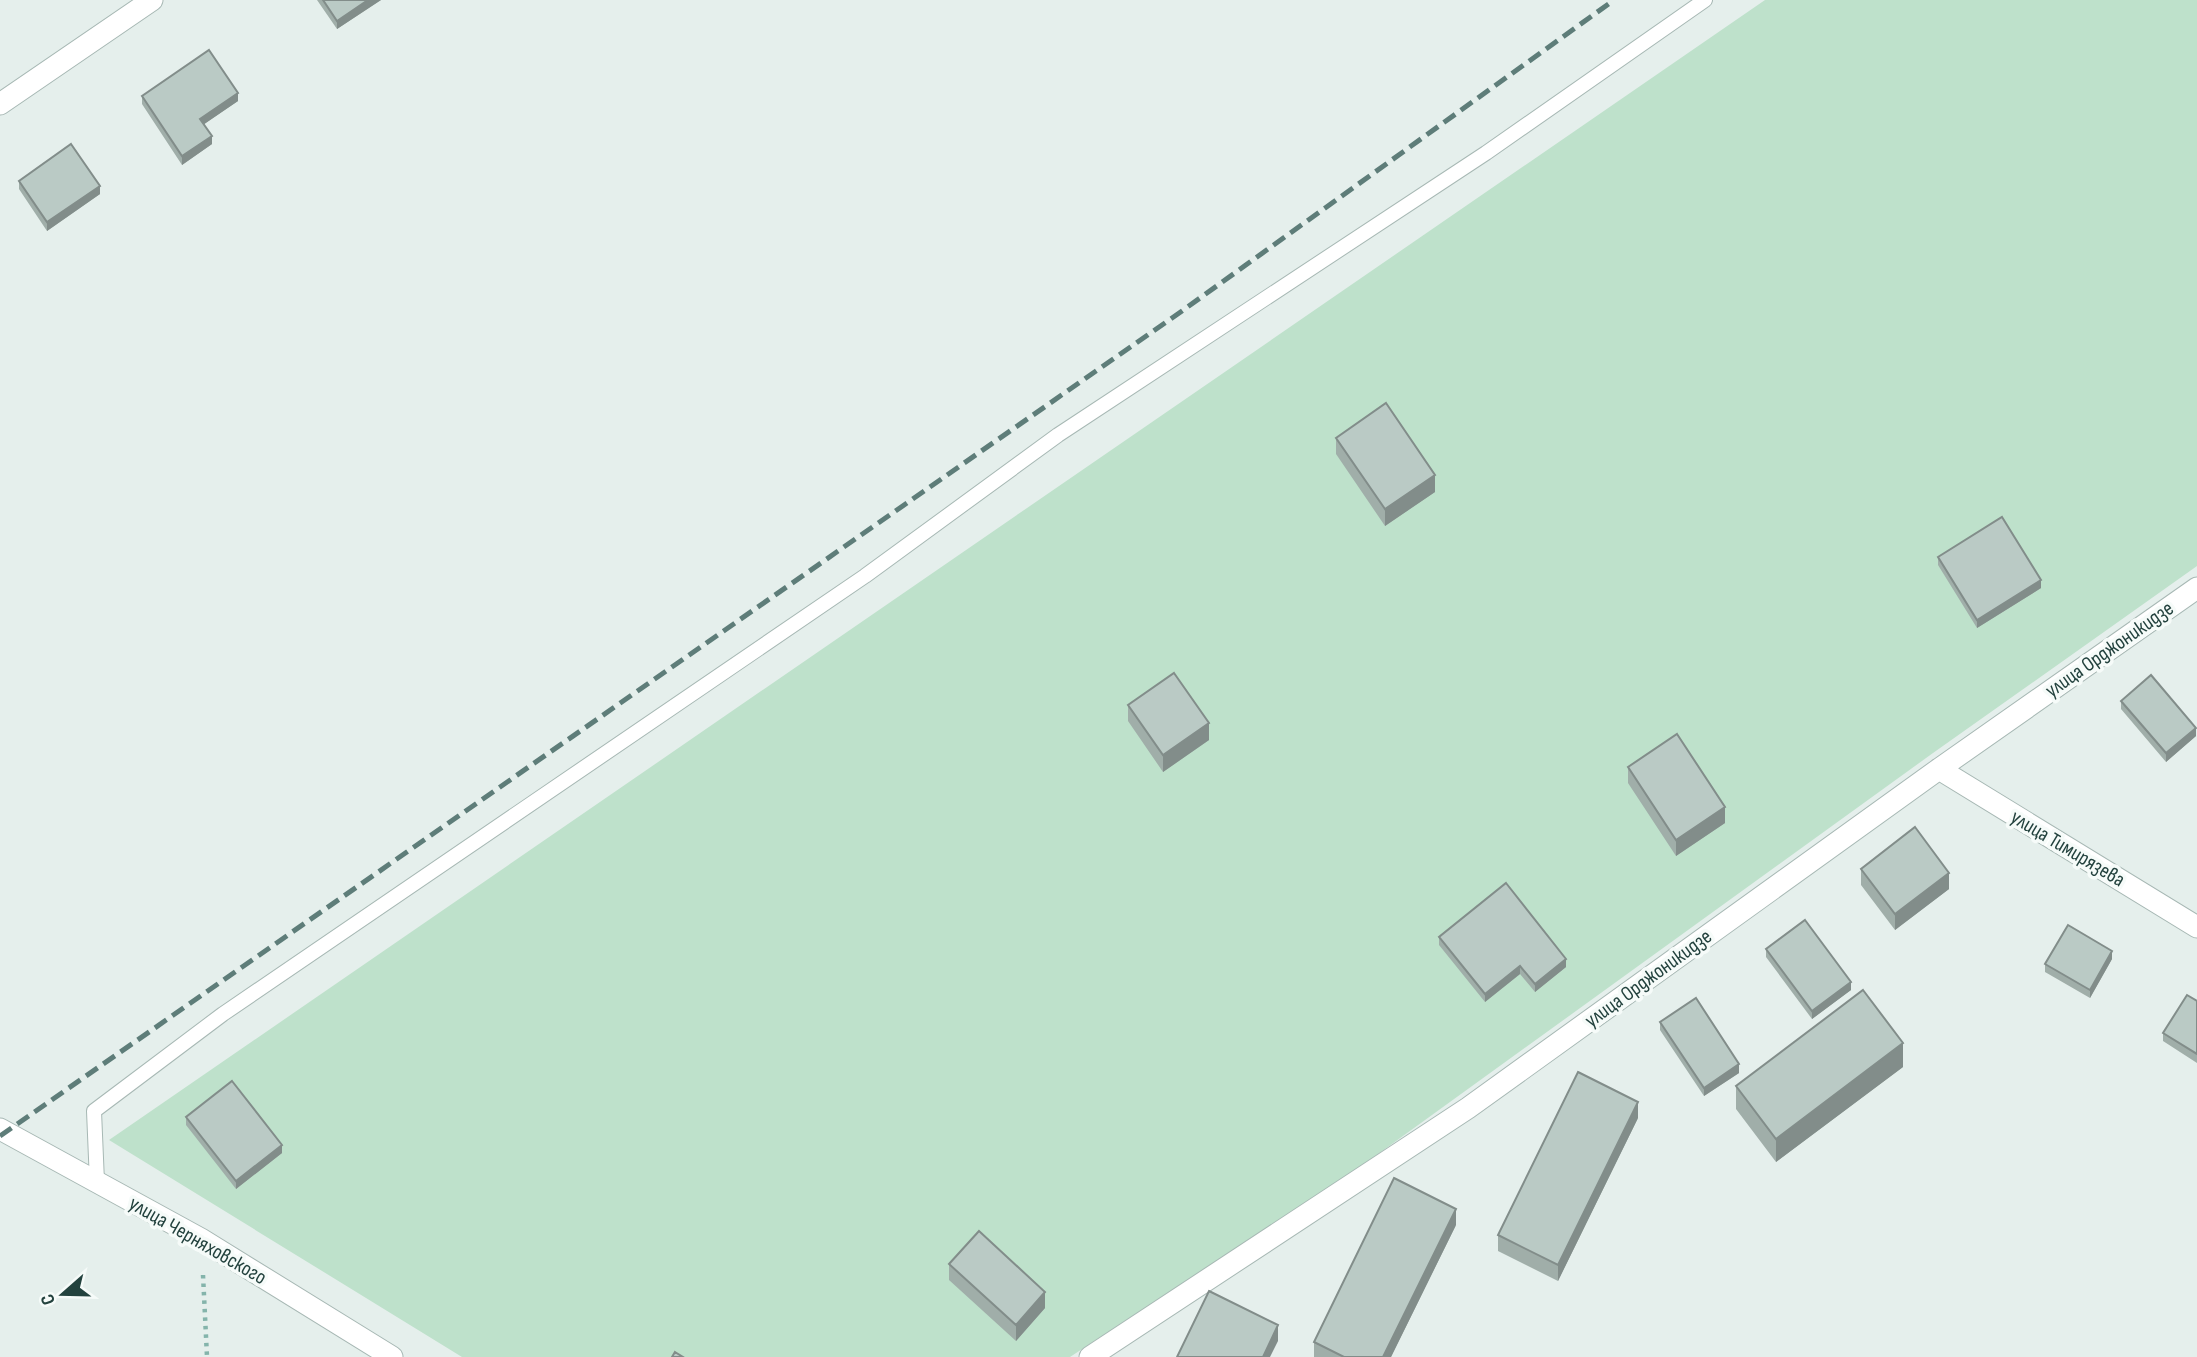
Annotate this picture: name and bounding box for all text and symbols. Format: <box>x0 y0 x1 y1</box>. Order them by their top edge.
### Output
street label: улица Орджоникидзе <box>2040 596 2178 703</box>
street label: улица Тимирязева <box>2006 805 2129 892</box>
street label: улица Орджоникидзе <box>1580 924 1717 1033</box>
street label: улица Черняховского <box>124 1191 271 1290</box>
north arrow <box>28 1259 98 1329</box>
text: С <box>36 1291 61 1308</box>

